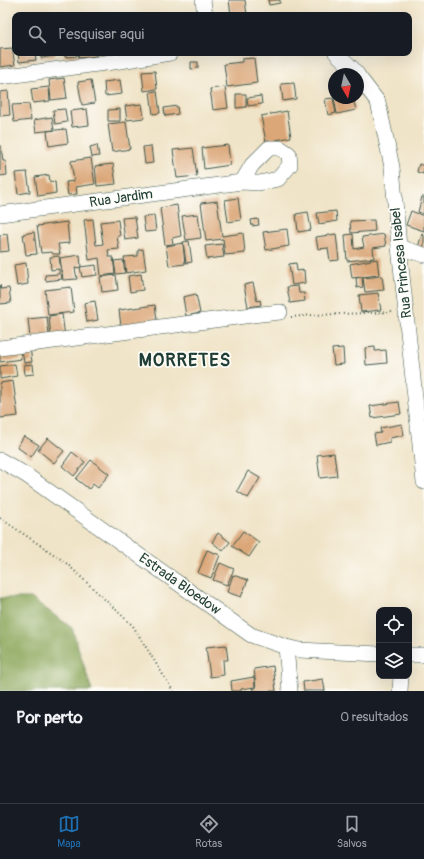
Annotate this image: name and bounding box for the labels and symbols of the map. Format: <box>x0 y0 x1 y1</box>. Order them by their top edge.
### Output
north arrow <box>328 68 364 104</box>
street label: Rua Jardim <box>88 185 154 211</box>
street label: Rua Princesa Isabel <box>387 207 415 319</box>
district label: MORRETES <box>139 349 231 372</box>
street label: Estrada Bloedow <box>136 549 225 619</box>

